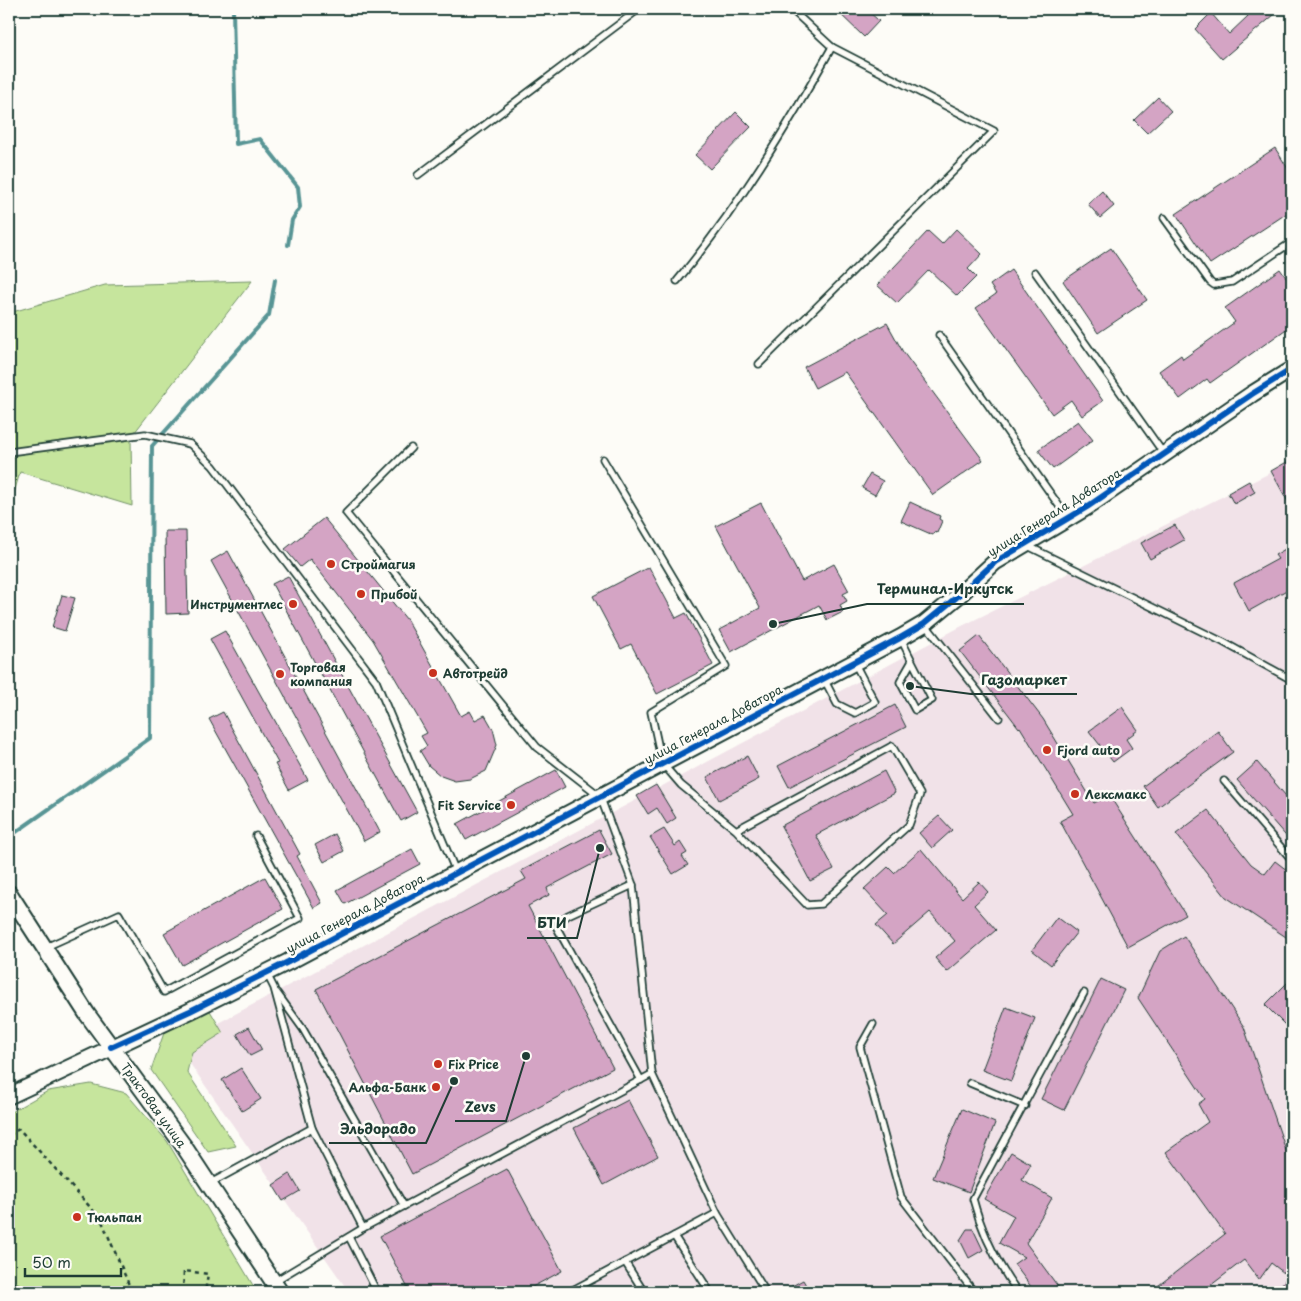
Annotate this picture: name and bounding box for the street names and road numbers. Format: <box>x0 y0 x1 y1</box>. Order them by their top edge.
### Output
street label: улица Генерала Доватора <box>984 463 1125 560</box>
street label: улица Генерала Доватора <box>641 680 786 768</box>
street label: улица Генерала Доватора <box>283 869 428 957</box>
street label: Трактовая улица <box>117 1059 191 1152</box>

